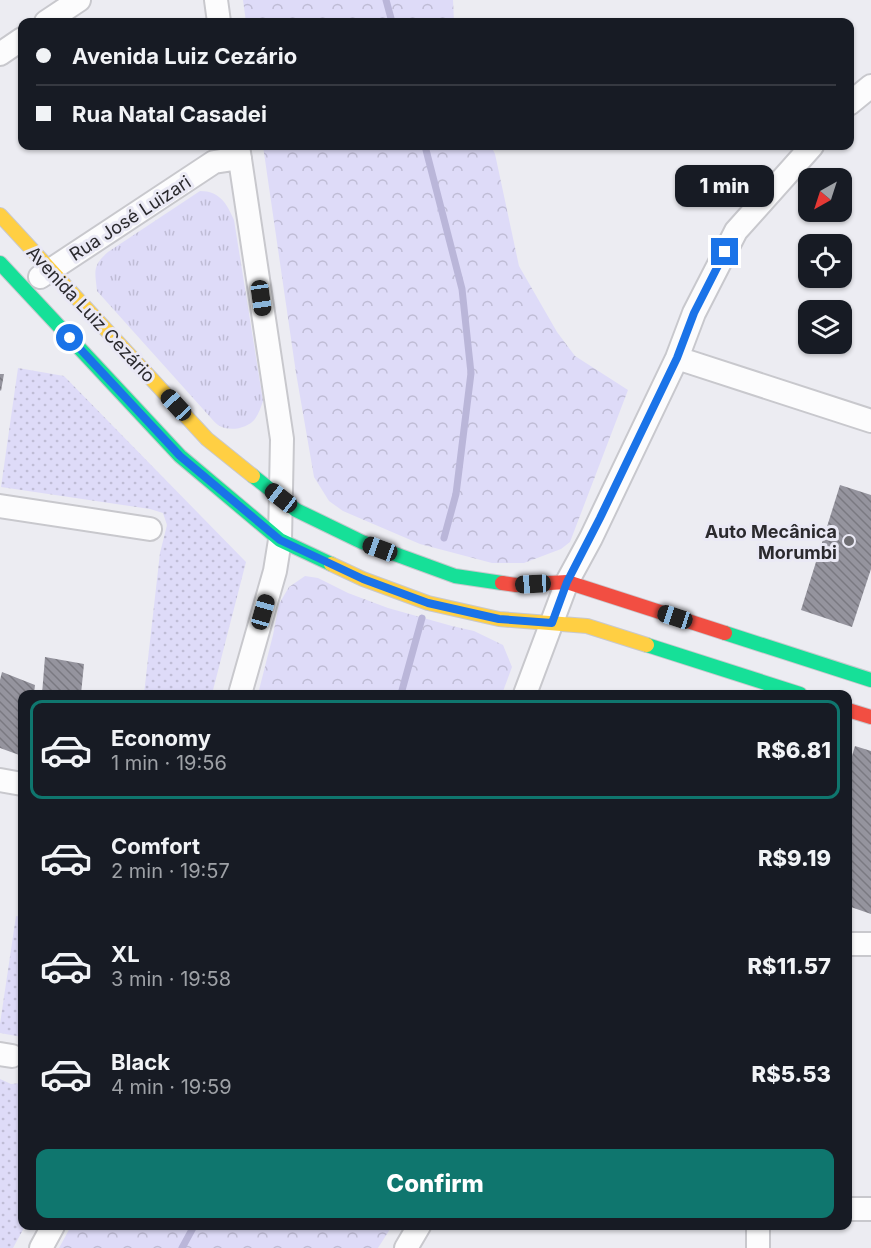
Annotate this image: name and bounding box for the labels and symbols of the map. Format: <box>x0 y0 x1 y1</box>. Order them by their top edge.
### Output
callout: 1 min <box>676 165 774 207</box>
north arrow <box>798 168 852 222</box>
street label: Rua José Luizari <box>66 171 194 265</box>
route end <box>711 238 738 265</box>
street label: Avenida Luiz Cezário <box>22 242 160 386</box>
car <box>250 279 272 317</box>
route start <box>56 324 83 351</box>
car <box>157 386 195 424</box>
car <box>261 480 301 516</box>
place label: Auto Mecânica Morumbi <box>705 521 837 563</box>
car <box>360 534 400 564</box>
marker: Auto Mecânica Morumbi <box>842 534 856 548</box>
car <box>515 574 551 594</box>
car <box>249 592 277 632</box>
car <box>655 603 695 631</box>

